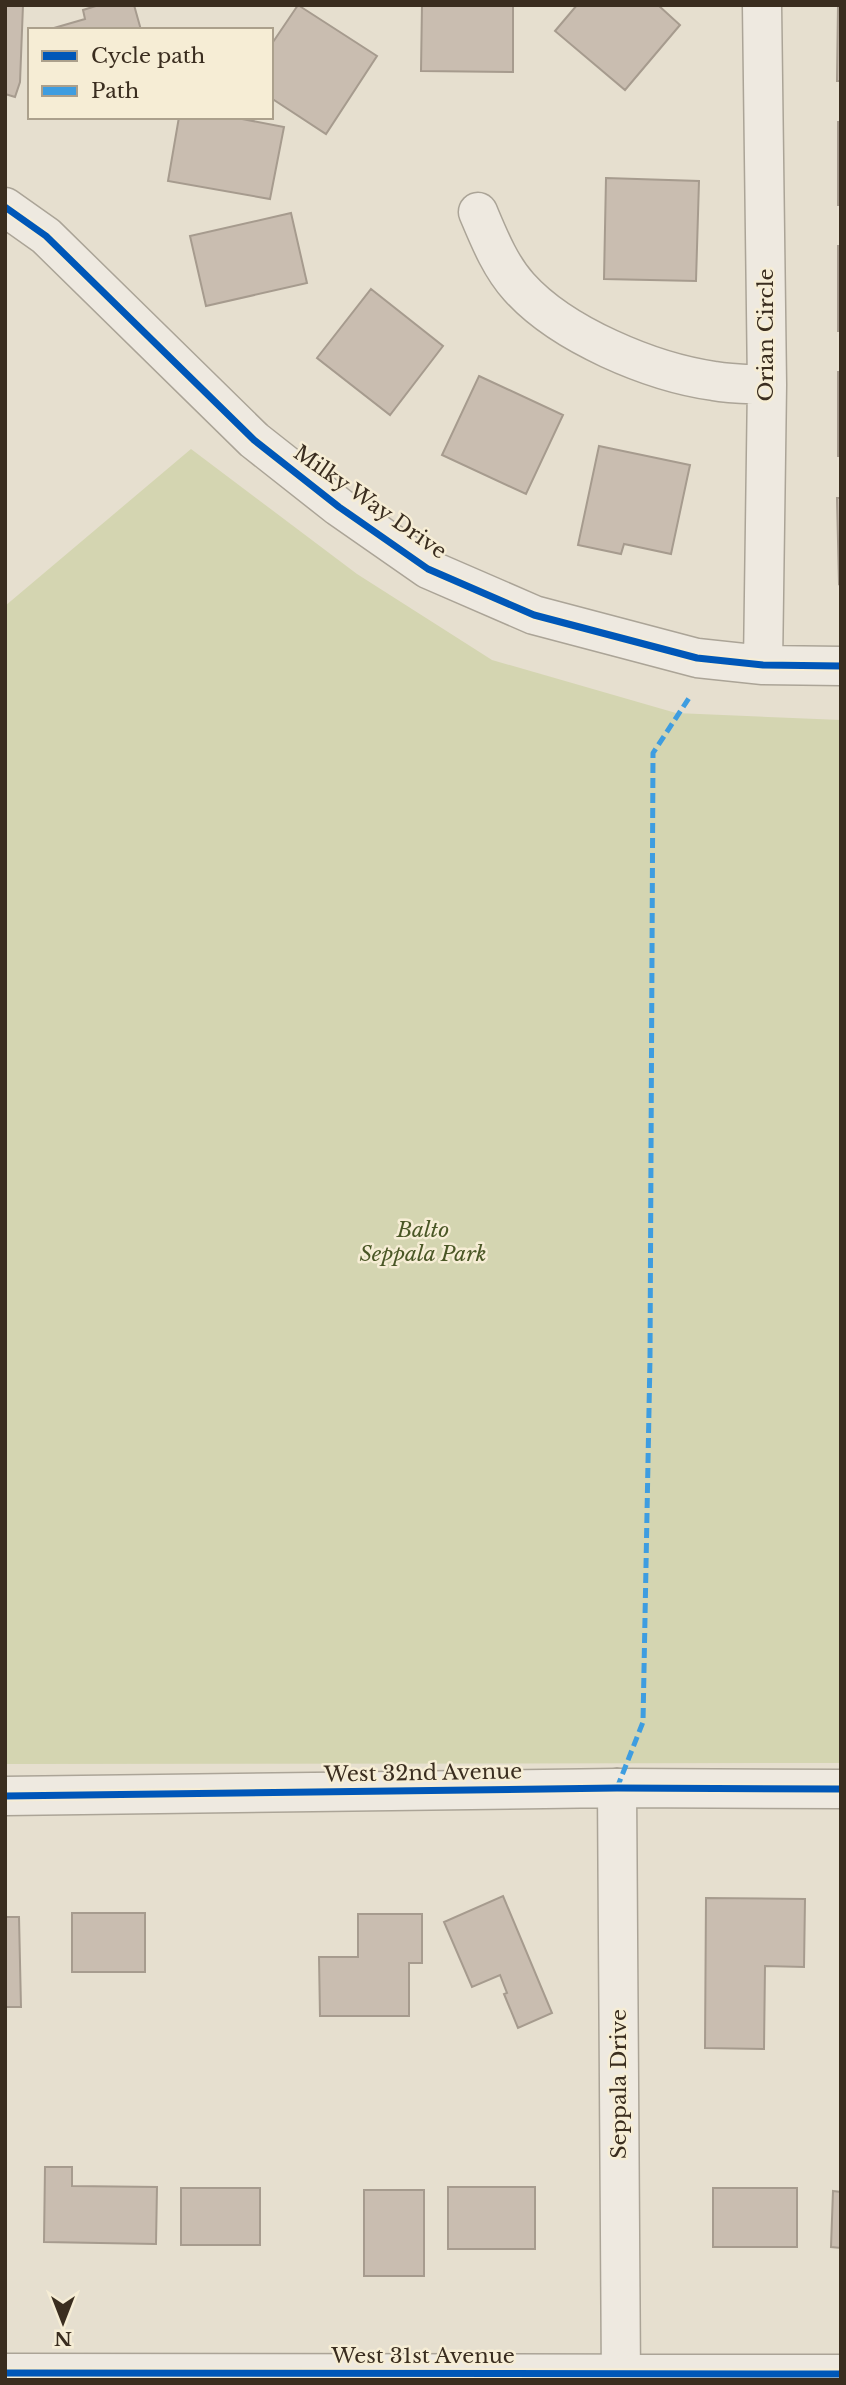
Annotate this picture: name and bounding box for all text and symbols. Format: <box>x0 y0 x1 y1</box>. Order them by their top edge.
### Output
legend <box>28 28 273 119</box>
text: Cycle path <box>91 43 205 69</box>
text: Path <box>91 78 139 104</box>
street label: Orian Circle <box>753 268 779 402</box>
street label: Milky Way Drive <box>289 440 451 564</box>
park label: Balto Seppala Park <box>359 1217 487 1267</box>
street label: West 32nd Avenue <box>323 1758 522 1788</box>
street label: Seppala Drive <box>606 2009 632 2159</box>
north arrow <box>28 2287 98 2357</box>
text: N <box>54 2327 72 2350</box>
street label: West 31st Avenue <box>330 2343 515 2369</box>

